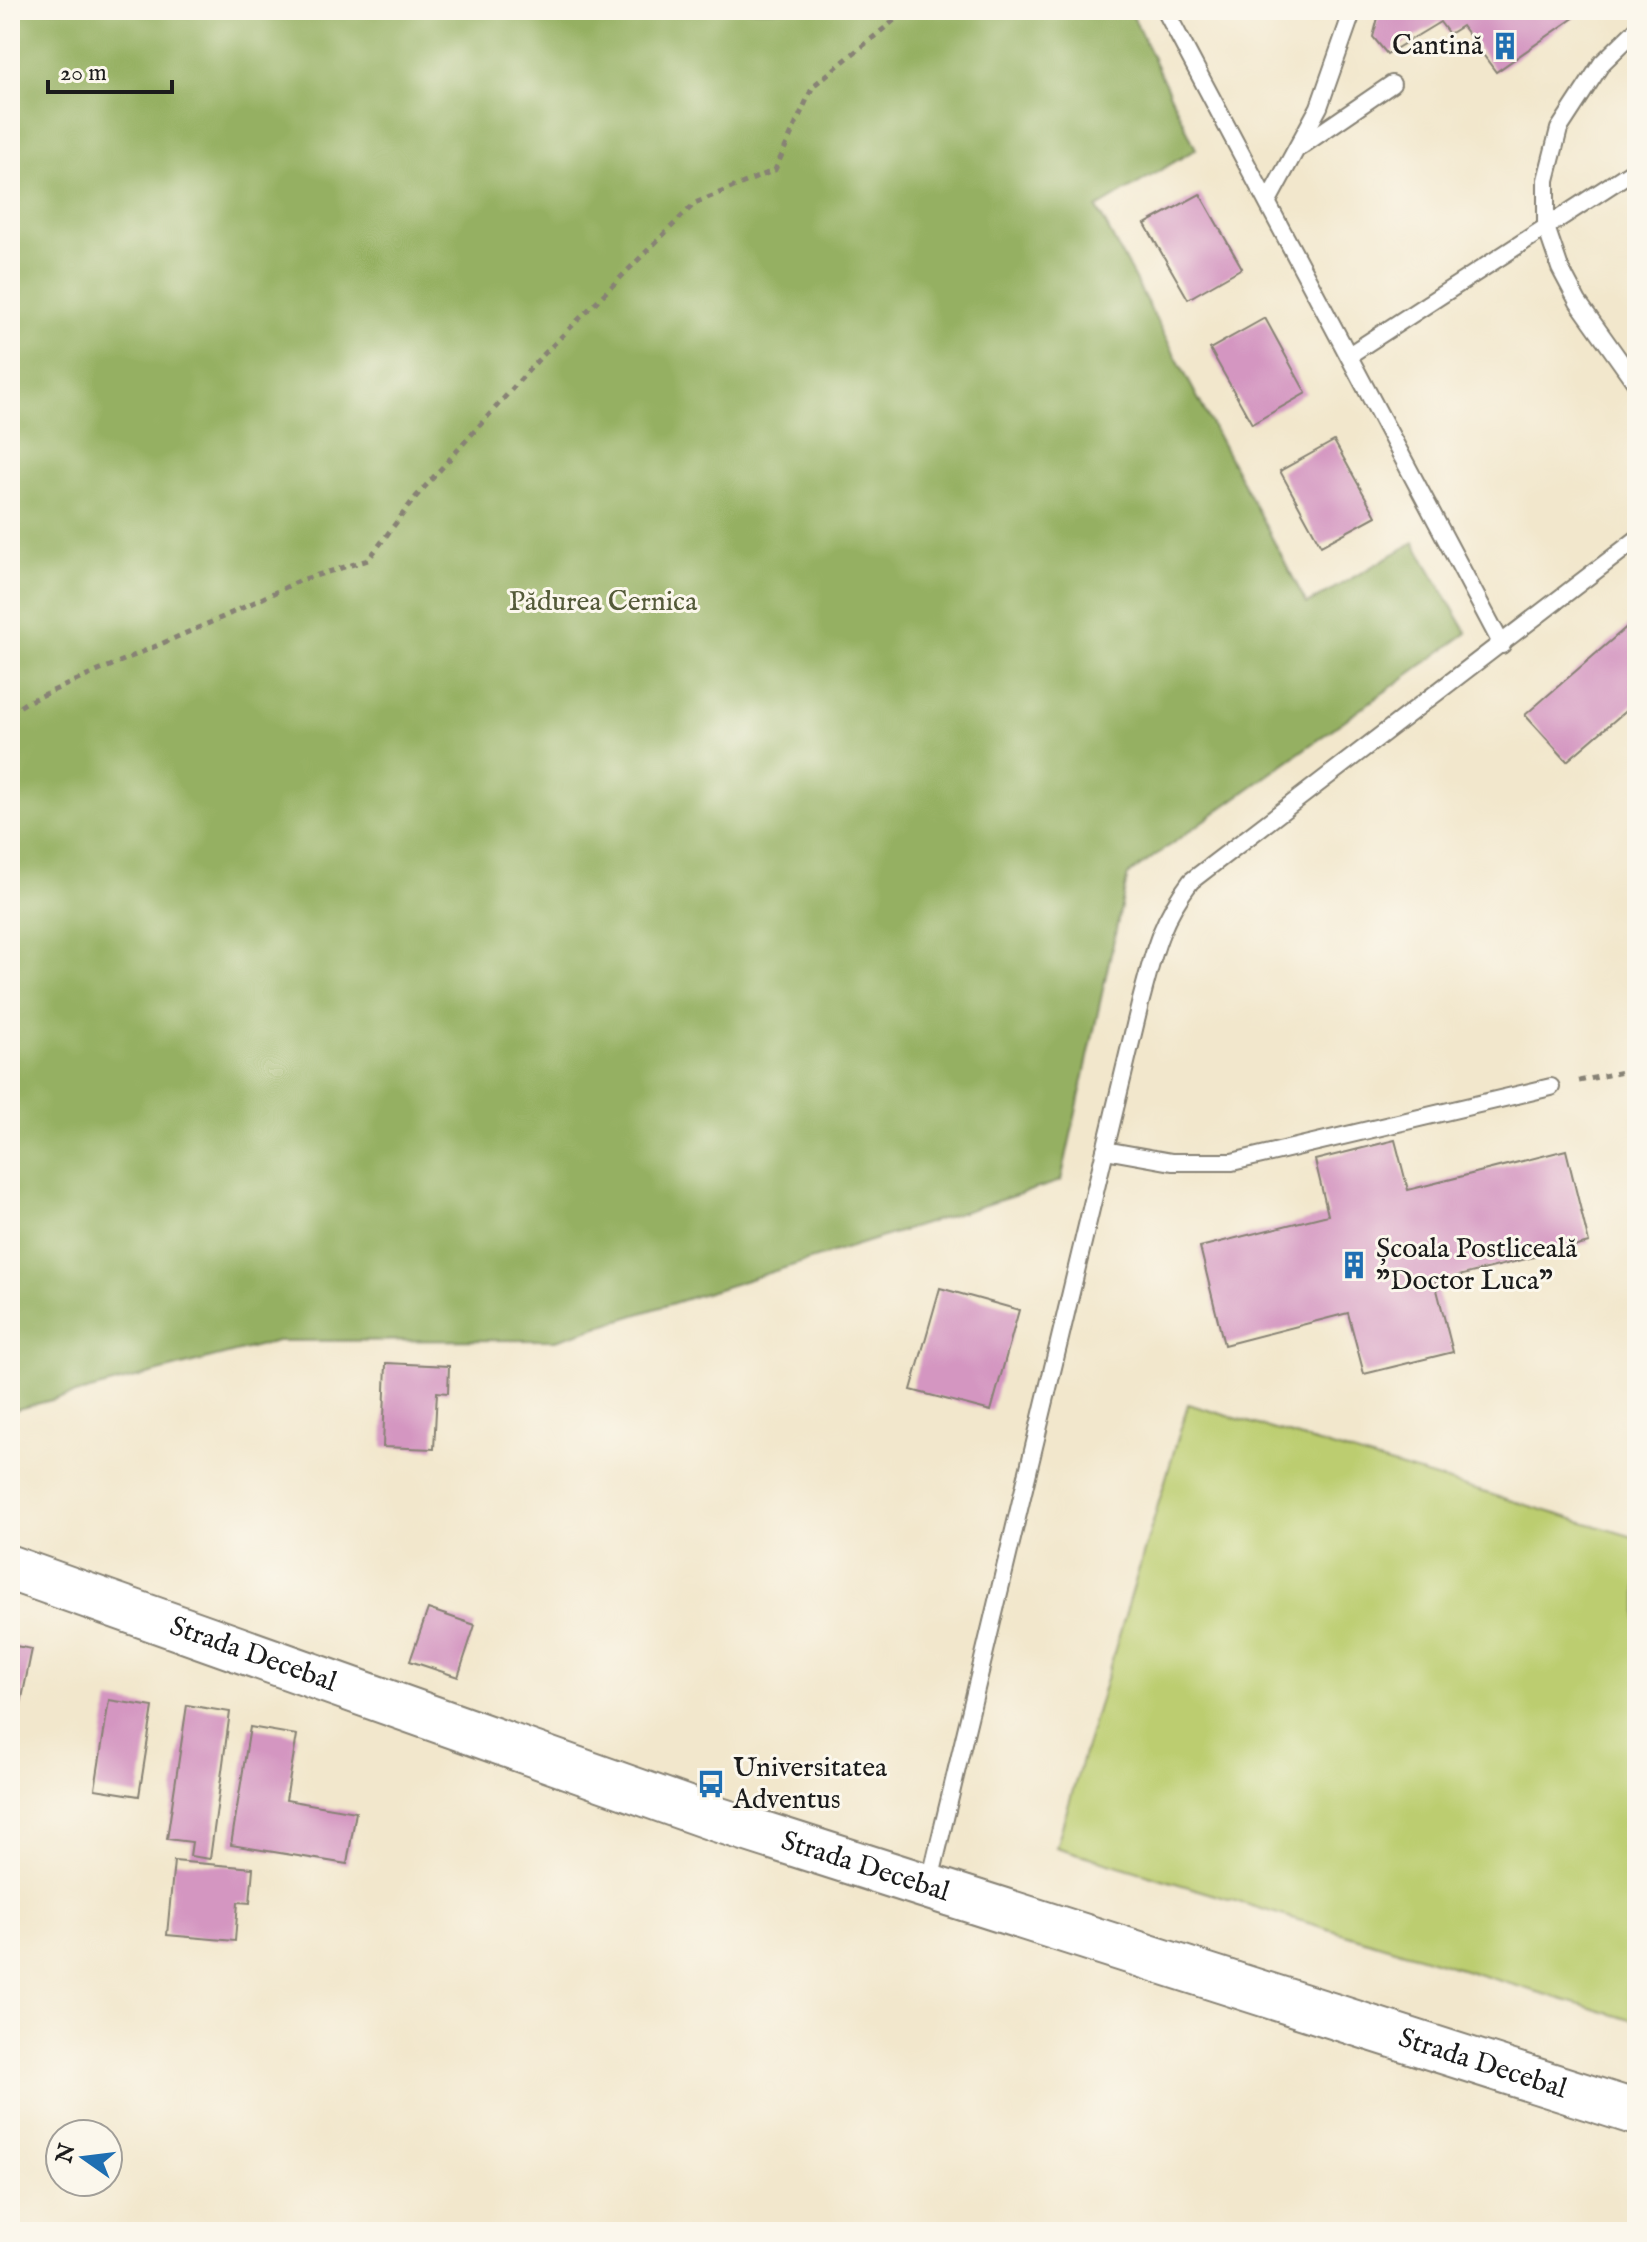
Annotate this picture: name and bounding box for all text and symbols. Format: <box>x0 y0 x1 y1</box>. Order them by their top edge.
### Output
place label: Cantină <box>1392 29 1484 64</box>
building icon: Cantină <box>1490 31 1520 61</box>
scale bar <box>48 44 172 94</box>
text: 20 m <box>60 58 107 89</box>
park label: Pădurea Cernica <box>509 585 698 620</box>
place label: Școala Postliceală "Doctor Luca" <box>1376 1232 1578 1299</box>
building icon: Școala Postliceală "Doctor Luca" <box>1339 1250 1369 1280</box>
street label: Strada Decebal <box>165 1609 341 1700</box>
place label: Universitatea Adventus <box>732 1751 888 1818</box>
bus stop icon: Universitatea Adventus <box>696 1769 726 1799</box>
street label: Strada Decebal <box>777 1823 954 1910</box>
street label: Strada Decebal <box>1394 2020 1571 2107</box>
north arrow <box>44 2118 124 2198</box>
text: N <box>50 2141 82 2167</box>

